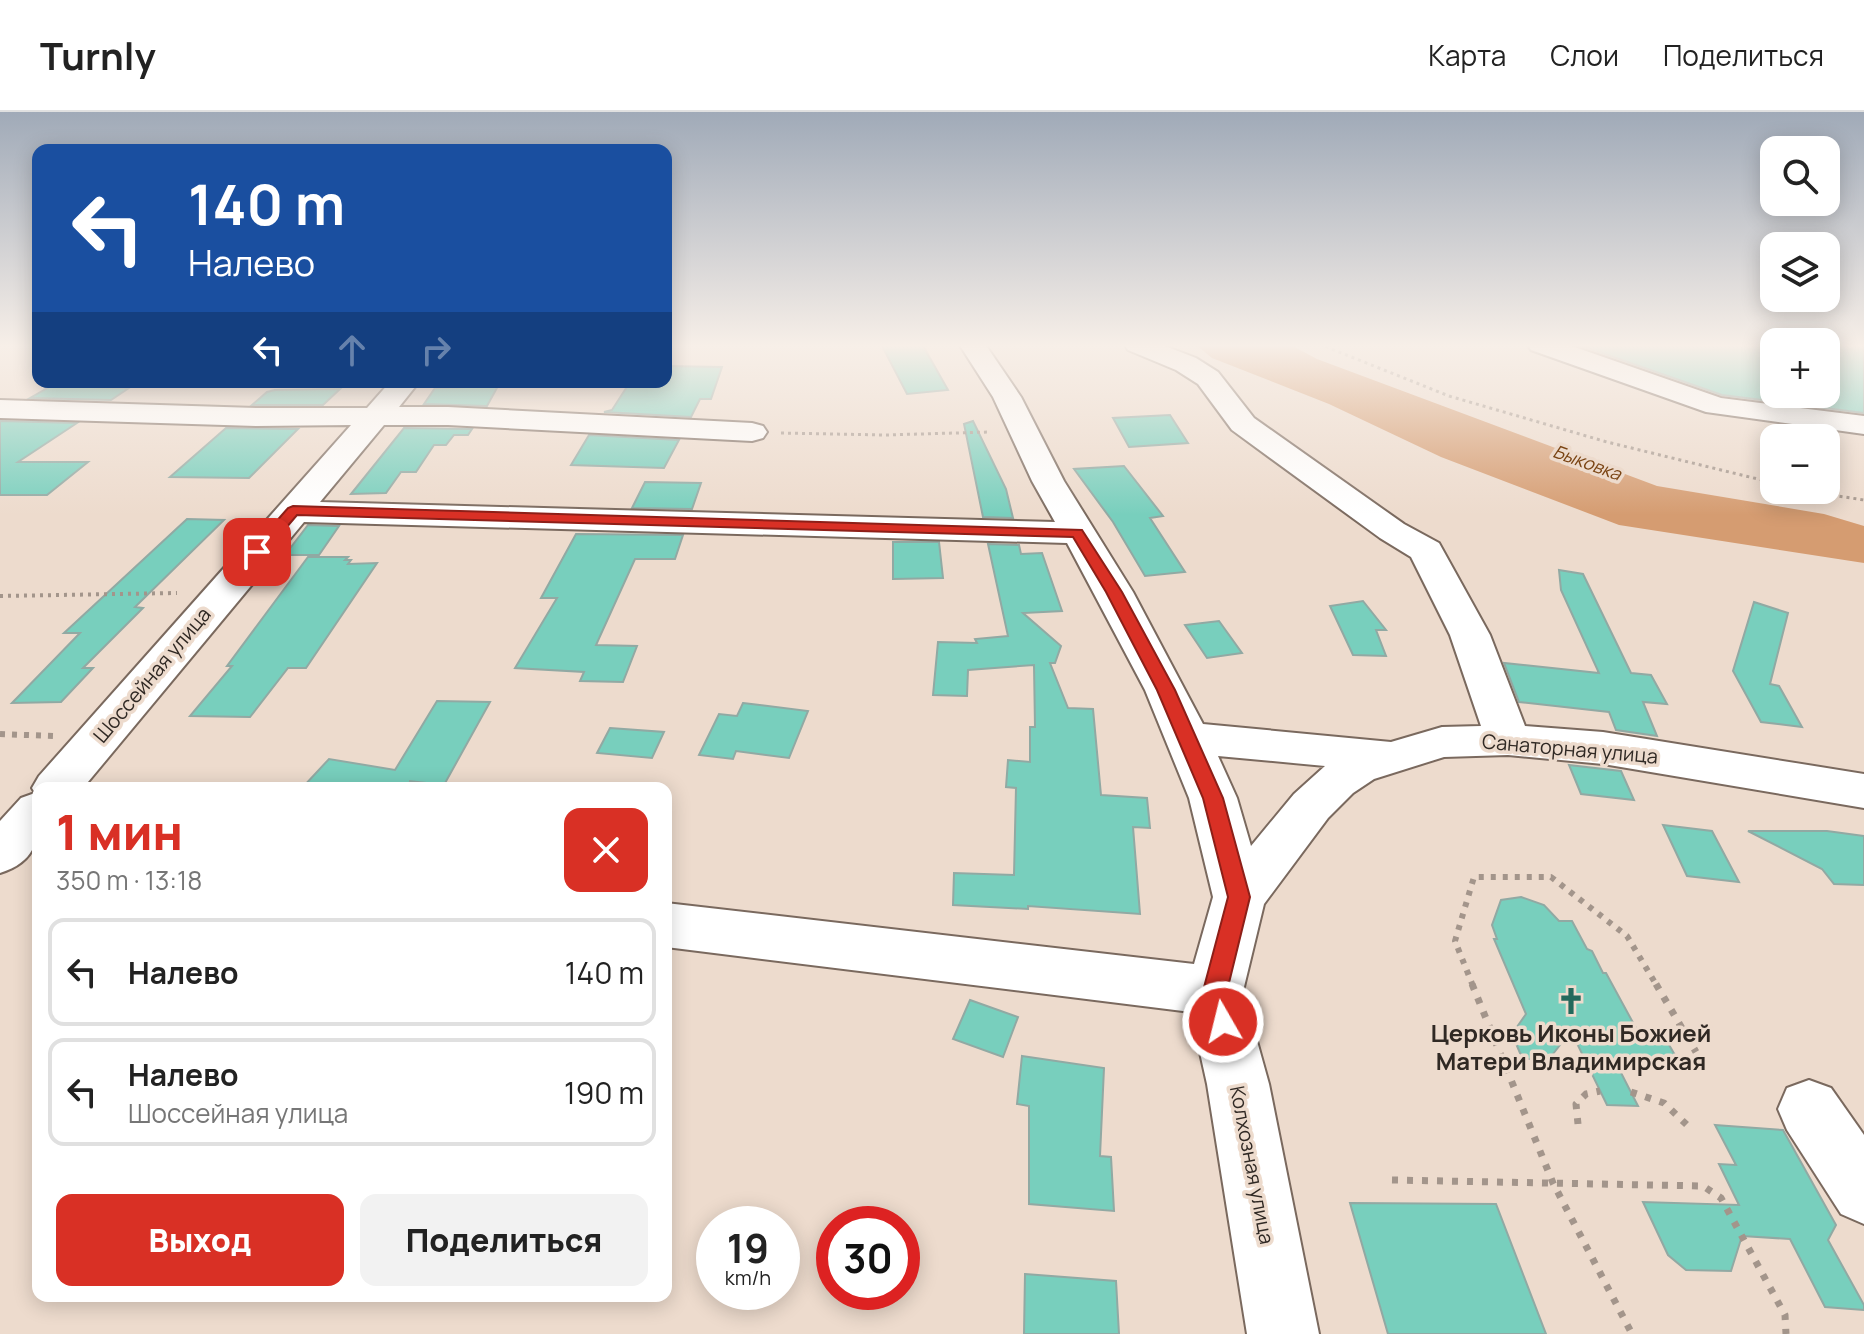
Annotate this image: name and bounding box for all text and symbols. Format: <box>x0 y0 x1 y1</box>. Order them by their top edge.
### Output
text: Turnly <box>40 29 156 81</box>
text: Карта <box>1428 36 1506 74</box>
text: Слои <box>1550 36 1619 74</box>
text: Поделиться <box>1663 36 1824 74</box>
map controls <box>1760 136 1840 504</box>
button: search <box>1760 136 1840 216</box>
text: 140 m <box>188 165 345 242</box>
icon: left <box>56 176 160 280</box>
button: layers <box>1760 232 1840 312</box>
text: Налево <box>188 238 315 287</box>
icon: left <box>246 328 290 372</box>
icon: ahead <box>330 328 374 372</box>
icon: right <box>414 328 458 372</box>
button: + <box>1760 328 1840 408</box>
button: − <box>1760 424 1840 504</box>
water label: Быковка <box>1550 439 1626 486</box>
pin <box>223 518 291 586</box>
icon: arrive <box>235 530 279 574</box>
street label: Шоссейная улица <box>87 601 216 748</box>
street label: Санаторная улица <box>1481 727 1659 770</box>
text: 1 мин <box>56 799 183 864</box>
button: close <box>564 808 648 892</box>
text: 350 m · 13:18 <box>56 862 202 898</box>
icon: left <box>60 950 104 994</box>
text: Налево <box>128 952 238 993</box>
text: 140 m <box>565 952 644 993</box>
position arrow <box>1181 980 1265 1064</box>
church icon: Церковь Иконы Божией Матери Владимирская <box>1556 986 1586 1016</box>
place label: Церковь Иконы Божией Матери Владимирская <box>1431 1016 1711 1077</box>
text: Налево <box>128 1054 238 1095</box>
icon: left <box>60 1070 104 1114</box>
text: 190 m <box>564 1072 644 1113</box>
street label: Колхозная улица <box>1224 1083 1281 1246</box>
text: Шоссейная улица <box>128 1095 348 1131</box>
button: Выход <box>56 1194 344 1286</box>
button: Поделиться <box>360 1194 648 1286</box>
speed limit sign: 30 <box>816 1206 920 1310</box>
text: 19 <box>727 1220 769 1275</box>
text: km/h <box>725 1264 771 1291</box>

